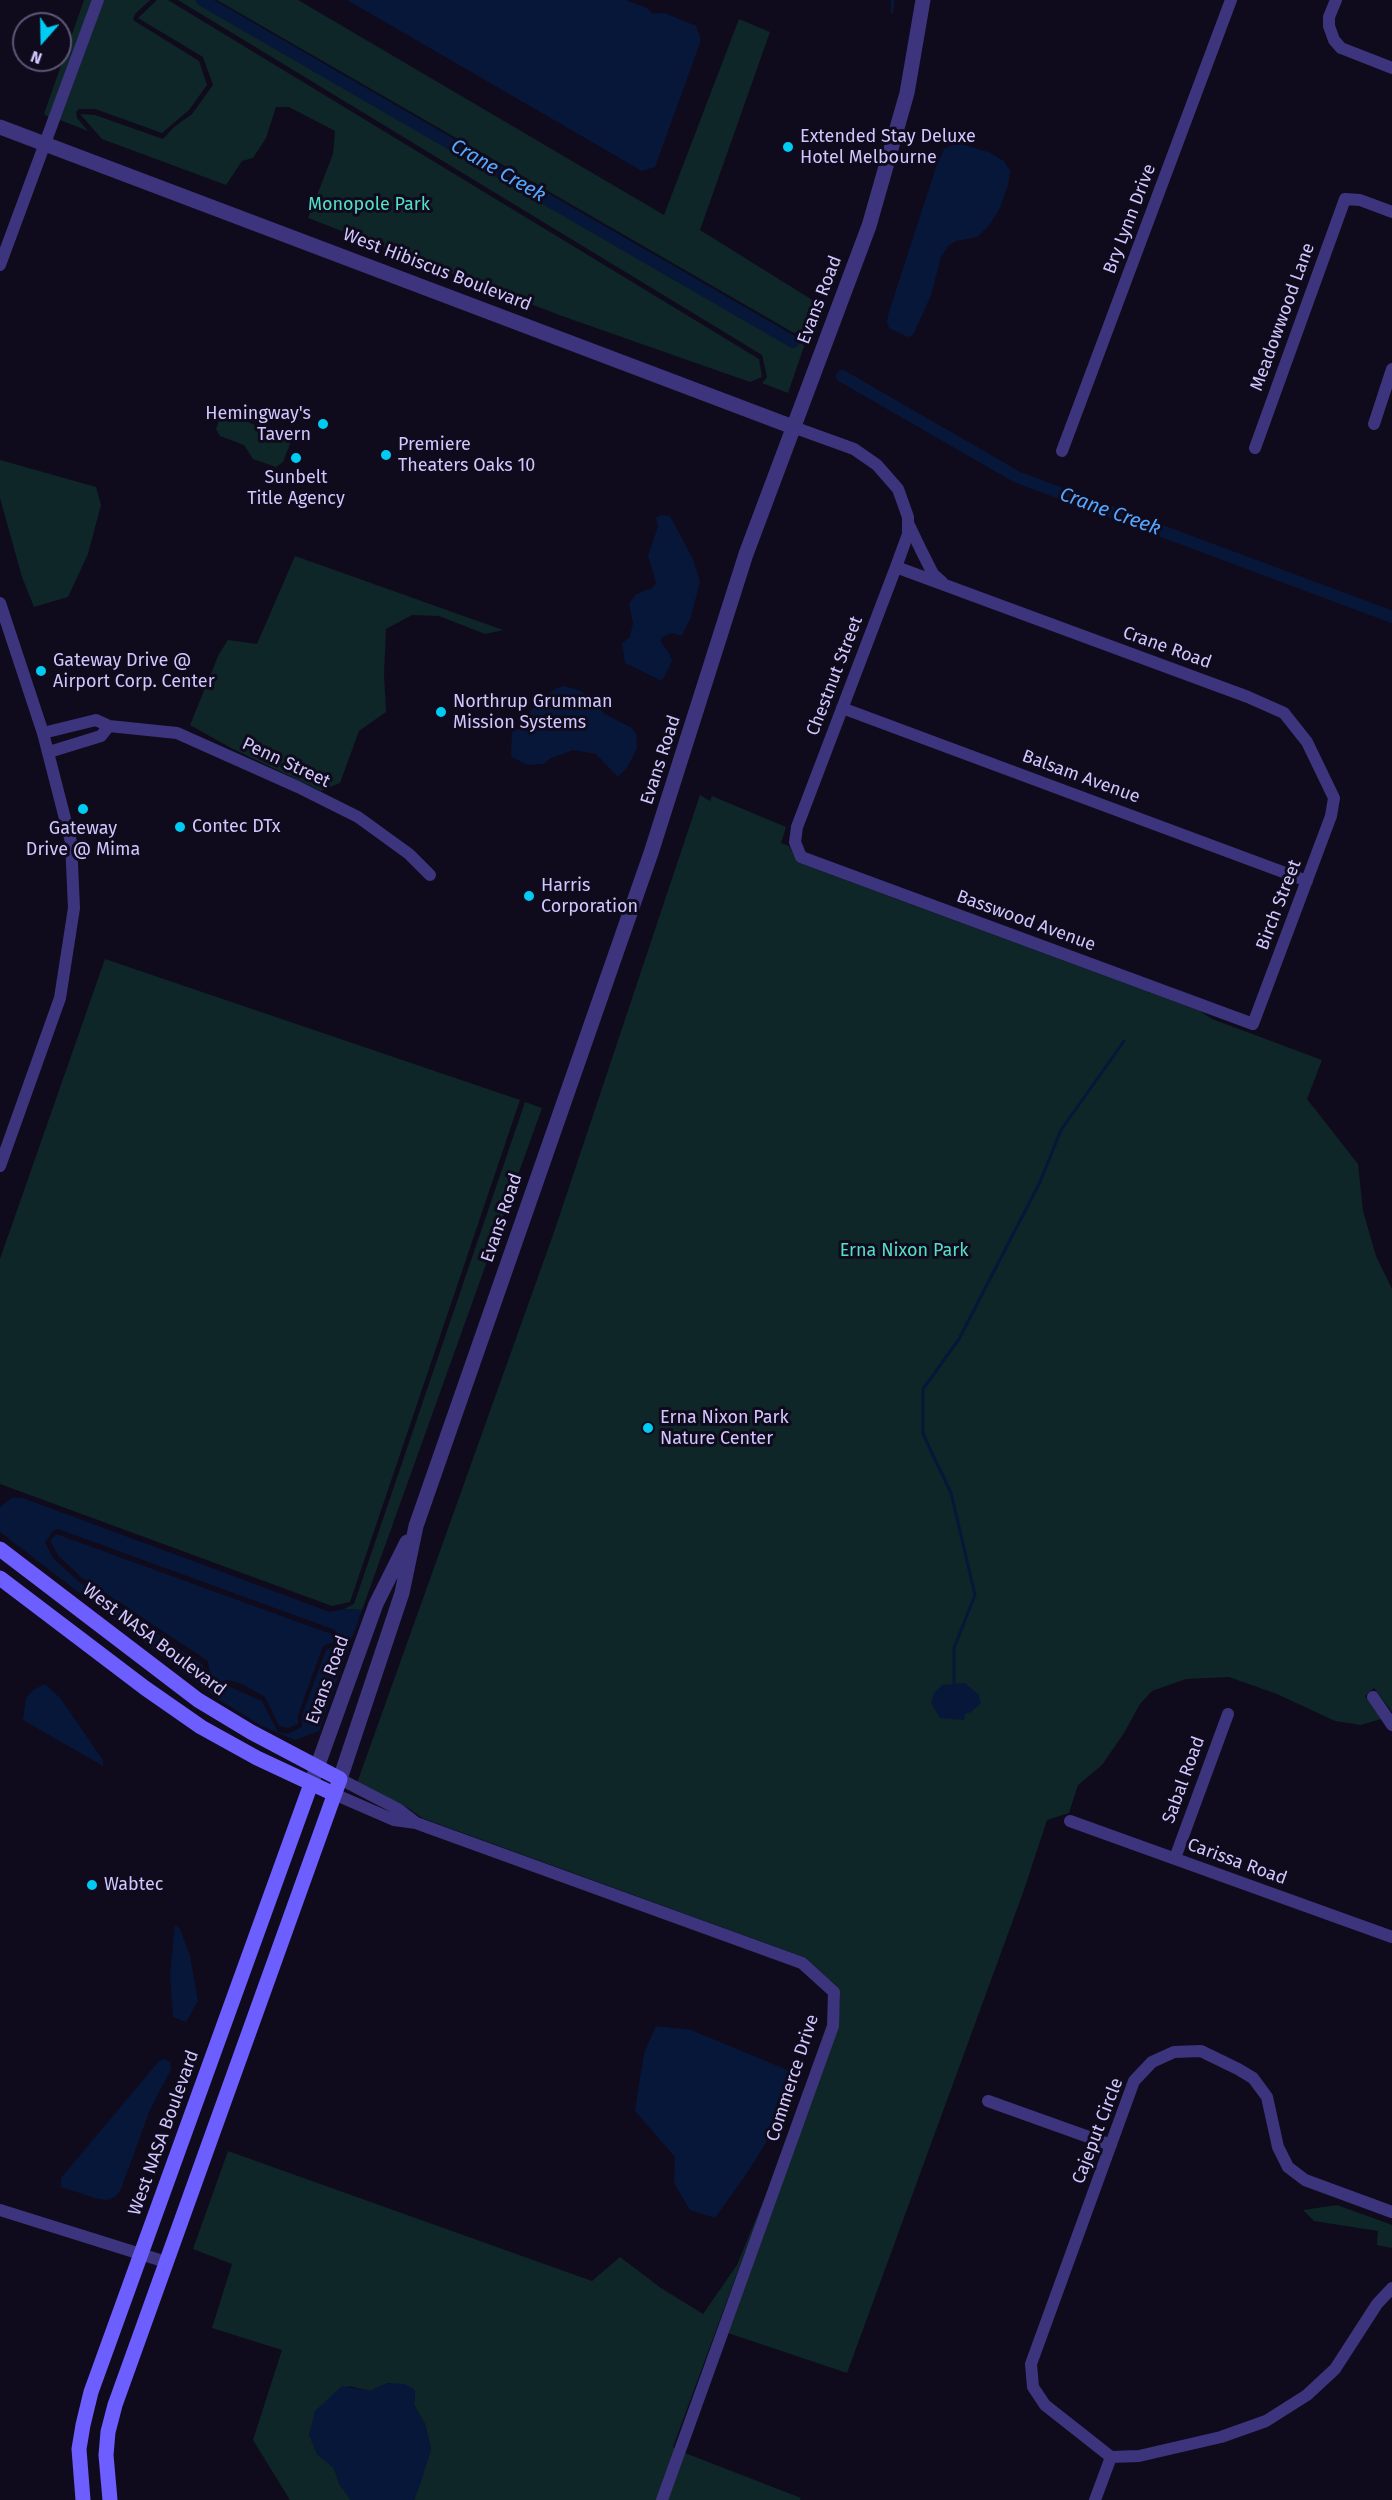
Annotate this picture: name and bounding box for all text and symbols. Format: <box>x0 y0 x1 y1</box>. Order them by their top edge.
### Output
north arrow <box>12 12 72 72</box>
text: N <box>28 47 45 68</box>
place label: Extended Stay Deluxe Hotel Melbourne <box>800 126 976 168</box>
water label: Crane Creek <box>446 134 550 208</box>
marker: Extended Stay Deluxe Hotel Melbourne <box>781 140 795 154</box>
street label: Bry Lynn Drive <box>1099 161 1161 277</box>
park label: Monopole Park <box>308 194 430 216</box>
street label: West Hibiscus Boulevard <box>340 224 534 316</box>
street label: Meadowwood Lane <box>1246 240 1320 394</box>
street label: Evans Road <box>793 253 847 347</box>
place label: Hemingway's Tavern <box>205 403 311 446</box>
marker: Hemingway's Tavern <box>316 417 330 431</box>
place label: Premiere Theaters Oaks 10 <box>398 434 535 476</box>
marker: Premiere Theaters Oaks 10 <box>379 448 393 462</box>
marker: Sunbelt Title Agency <box>289 451 303 465</box>
place label: Sunbelt Title Agency <box>247 467 345 510</box>
water label: Crane Creek <box>1056 483 1164 541</box>
street label: Chestnut Street <box>802 613 868 739</box>
street label: Crane Road <box>1120 622 1214 674</box>
place label: Gateway Drive @ Airport Corp. Center <box>53 650 215 692</box>
marker: Gateway Drive @ Airport Corp. Center <box>34 664 48 678</box>
place label: Northrup Grumman Mission Systems <box>453 691 613 734</box>
marker: Northrup Grumman Mission Systems <box>434 705 448 719</box>
street label: Evans Road <box>636 713 686 807</box>
street label: Penn Street <box>239 733 333 793</box>
street label: Balsam Avenue <box>1019 746 1143 808</box>
marker: Gateway Drive @ Mima <box>76 802 90 816</box>
place label: Contec DTx <box>192 816 281 838</box>
place label: Gateway Drive @ Mima <box>26 818 140 860</box>
marker: Contec DTx <box>173 820 187 834</box>
street label: Birch Street <box>1252 857 1306 953</box>
place label: Harris Corporation <box>541 875 638 918</box>
street label: Basswood Avenue <box>954 886 1098 956</box>
marker: Harris Corporation <box>522 889 536 903</box>
street label: Evans Road <box>477 1171 527 1265</box>
park label: Erna Nixon Park <box>840 1240 968 1262</box>
place label: Erna Nixon Park Nature Center <box>660 1407 789 1450</box>
marker: Erna Nixon Park Nature Center <box>641 1421 655 1435</box>
street label: West NASA Boulevard <box>78 1579 230 1701</box>
street label: Evans Road <box>302 1633 354 1727</box>
street label: Sabal Road <box>1158 1733 1210 1827</box>
street label: Carissa Road <box>1184 1834 1290 1890</box>
place label: Wabtec <box>104 1874 163 1896</box>
marker: Wabtec <box>85 1878 99 1892</box>
street label: Commerce Drive <box>762 2012 824 2144</box>
street label: West NASA Boulevard <box>124 2048 204 2218</box>
street label: Cajeput Circle <box>1068 2075 1128 2187</box>

